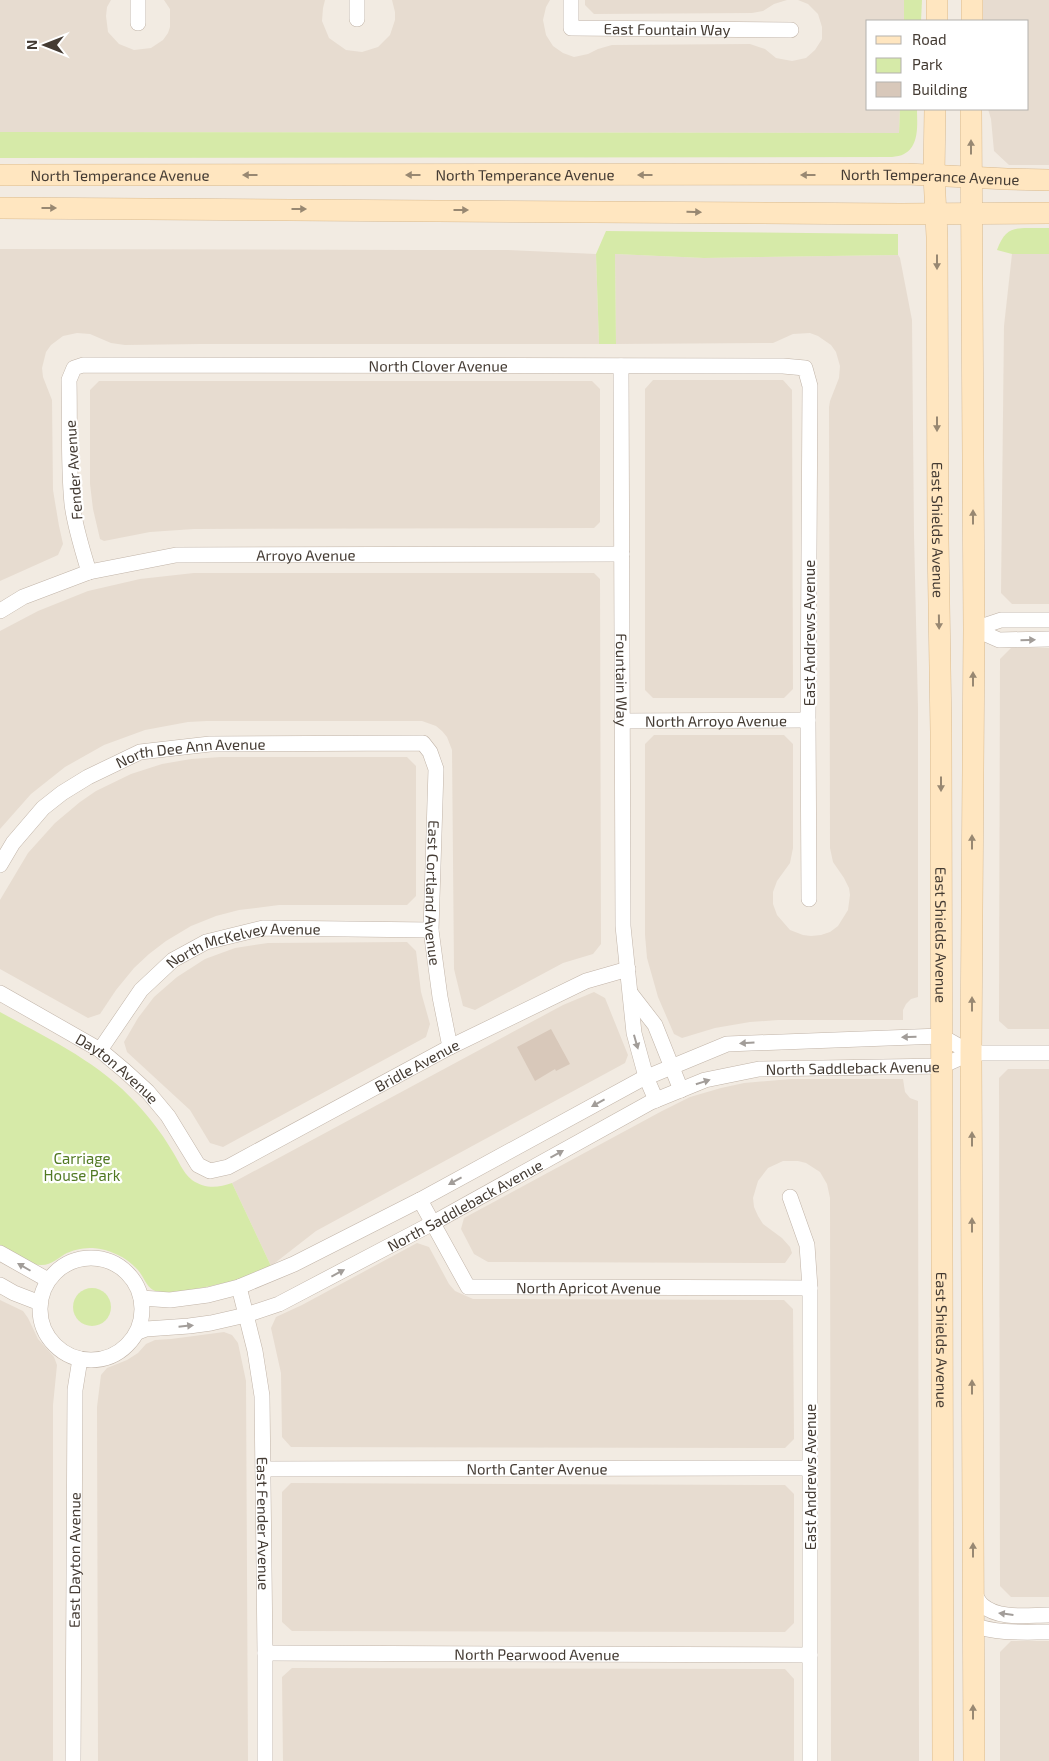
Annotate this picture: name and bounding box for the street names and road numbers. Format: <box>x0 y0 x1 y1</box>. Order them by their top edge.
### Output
street label: East Fountain Way <box>603 19 731 38</box>
street label: North Temperance Avenue <box>435 165 615 184</box>
street label: North Temperance Avenue <box>840 165 1020 188</box>
street label: North Temperance Avenue <box>30 166 210 184</box>
street label: North Clover Avenue <box>369 356 508 375</box>
street label: Fender Avenue <box>61 419 85 521</box>
street label: East Shields Avenue <box>929 462 948 598</box>
street label: Arroyo Avenue <box>256 546 356 564</box>
street label: East Andrews Avenue <box>800 560 818 706</box>
street label: Fountain Way <box>613 633 631 727</box>
street label: North Arroyo Avenue <box>645 711 787 730</box>
street label: North Dee Ann Avenue <box>113 735 266 771</box>
street label: East Cortland Avenue <box>422 820 445 967</box>
street label: East Shields Avenue <box>932 867 951 1003</box>
street label: North McKelvey Avenue <box>162 919 321 971</box>
street label: Dayton Avenue <box>73 1029 163 1107</box>
street label: Bridle Avenue <box>371 1035 462 1095</box>
street label: North Saddleback Avenue <box>765 1057 940 1078</box>
street label: North Saddleback Avenue <box>384 1155 545 1255</box>
street label: East Shields Avenue <box>933 1272 951 1408</box>
street label: North Apricot Avenue <box>516 1278 661 1297</box>
street label: East Andrews Avenue <box>801 1404 819 1550</box>
street label: East Fender Avenue <box>254 1457 273 1590</box>
street label: North Canter Avenue <box>466 1459 608 1478</box>
street label: East Dayton Avenue <box>65 1492 83 1628</box>
street label: North Pearwood Avenue <box>454 1645 620 1663</box>

